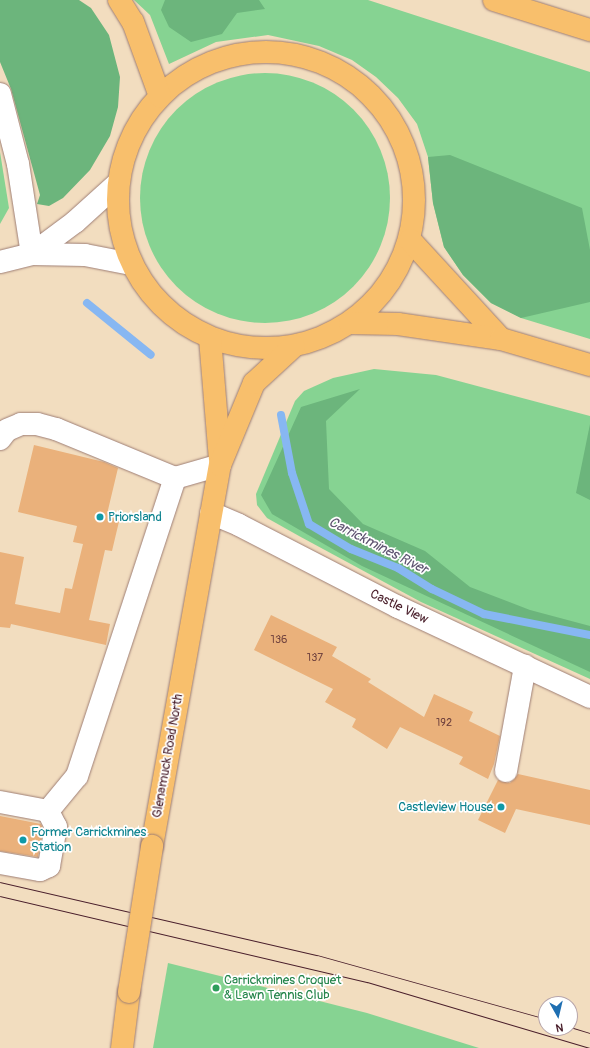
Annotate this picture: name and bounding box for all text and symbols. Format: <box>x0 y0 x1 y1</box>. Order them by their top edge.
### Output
place label: Priorsland <box>108 509 162 525</box>
marker: Priorsland <box>95 512 105 522</box>
water label: Carrickmines River <box>326 514 430 578</box>
street label: Castle View <box>367 586 431 628</box>
house number: 136 <box>271 633 287 647</box>
house number: 137 <box>307 651 323 665</box>
street label: Glenamuck Road North <box>149 693 187 819</box>
house number: 192 <box>436 716 452 730</box>
place label: Castleview House <box>398 799 493 815</box>
marker: Castleview House <box>496 802 506 812</box>
place label: Former Carrickmines Station <box>31 825 146 856</box>
marker: Former Carrickmines Station <box>18 835 28 845</box>
place label: Carrickmines Croquet & Lawn Tennis Club <box>224 973 341 1004</box>
marker: Carrickmines Croquet & Lawn Tennis Club <box>211 983 221 993</box>
north arrow <box>538 996 578 1036</box>
text: N <box>555 1020 564 1034</box>

